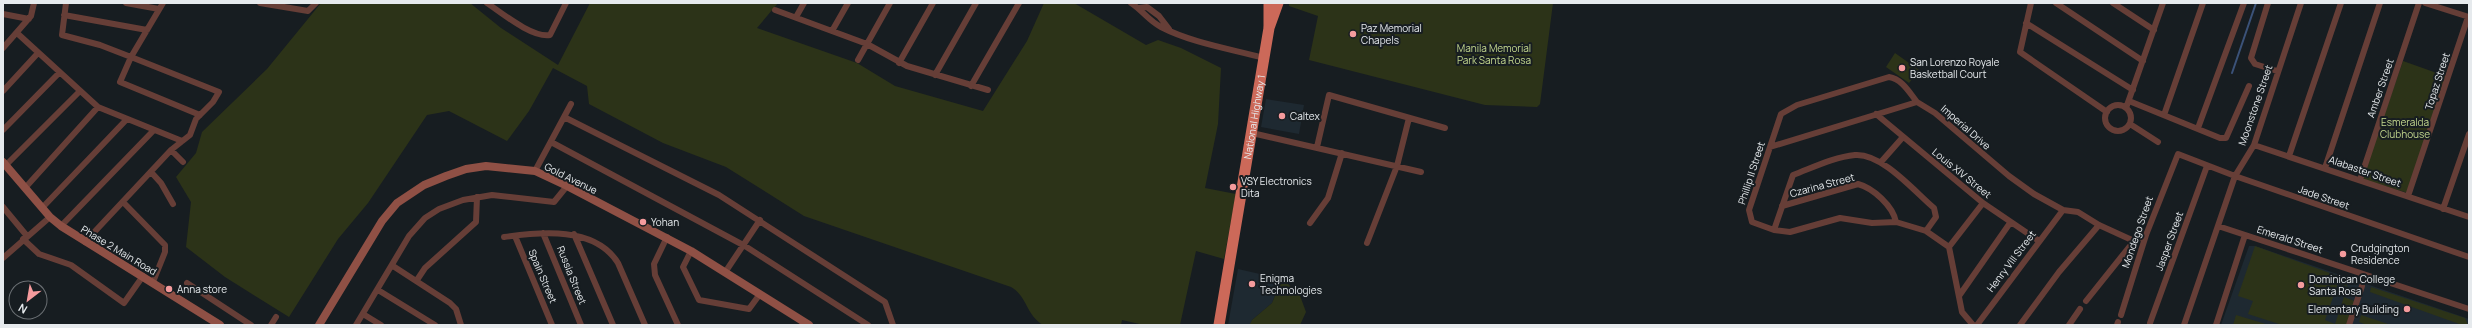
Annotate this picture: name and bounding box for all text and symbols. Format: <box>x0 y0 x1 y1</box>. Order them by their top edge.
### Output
place label: Paz Memorial Chapels <box>1361 21 1422 47</box>
marker: Paz Memorial Chapels <box>1348 29 1358 39</box>
park label: Manila Memorial Park Santa Rosa <box>1457 41 1531 67</box>
street label: Topaz Street <box>2421 51 2453 111</box>
place label: San Lorenzo Royale Basketball Court <box>1910 55 2000 81</box>
street label: Amber Street <box>2363 57 2397 119</box>
marker: San Lorenzo Royale Basketball Court <box>1897 63 1907 73</box>
street label: Moonstone Street <box>2235 63 2275 147</box>
street label: National Highway 1 <box>1240 74 1268 160</box>
street label: Imperial Drive <box>1938 101 1994 153</box>
place label: Caltex <box>1290 109 1320 123</box>
marker: Caltex <box>1277 111 1287 121</box>
park label: Esmeralda Clubhouse <box>2380 115 2430 141</box>
street label: Phillip II Street <box>1734 140 1768 206</box>
street label: Louis XIV Street <box>1929 145 1995 201</box>
street label: Alabaster Street <box>2327 152 2403 190</box>
street label: Gold Avenue <box>542 159 600 197</box>
street label: Czarina Street <box>1788 170 1856 200</box>
place label: VSY Electronics Dita <box>1241 174 1312 200</box>
marker: VSY Electronics Dita <box>1228 182 1238 192</box>
street label: Jade Street <box>2297 182 2351 212</box>
street label: Mondego Street <box>2118 194 2156 270</box>
street label: Jasper Street <box>2152 209 2186 273</box>
place label: Yohan <box>651 215 679 229</box>
marker: Yohan <box>638 217 648 227</box>
street label: Phase 2 Main Road <box>78 222 160 278</box>
street label: Emerald Street <box>2255 222 2325 256</box>
street label: Henry VIII Street <box>1983 227 2039 295</box>
place label: Crudgington Residence <box>2351 241 2409 267</box>
street label: Russia Street <box>554 244 590 306</box>
street label: Spain Street <box>525 247 561 305</box>
marker: Crudgington Residence <box>2338 249 2348 259</box>
place label: Enigma Technologies <box>1260 271 1322 297</box>
place label: Dominican College Santa Rosa <box>2309 272 2395 298</box>
marker: Enigma Technologies <box>1247 279 1257 289</box>
north arrow <box>8 280 48 320</box>
marker: Dominican College Santa Rosa <box>2296 280 2306 290</box>
place label: Anna store <box>177 282 227 296</box>
marker: Anna store <box>164 284 174 294</box>
text: N <box>15 300 30 317</box>
place label: Elementary Building <box>2308 302 2399 316</box>
marker: Elementary Building <box>2402 304 2412 314</box>

